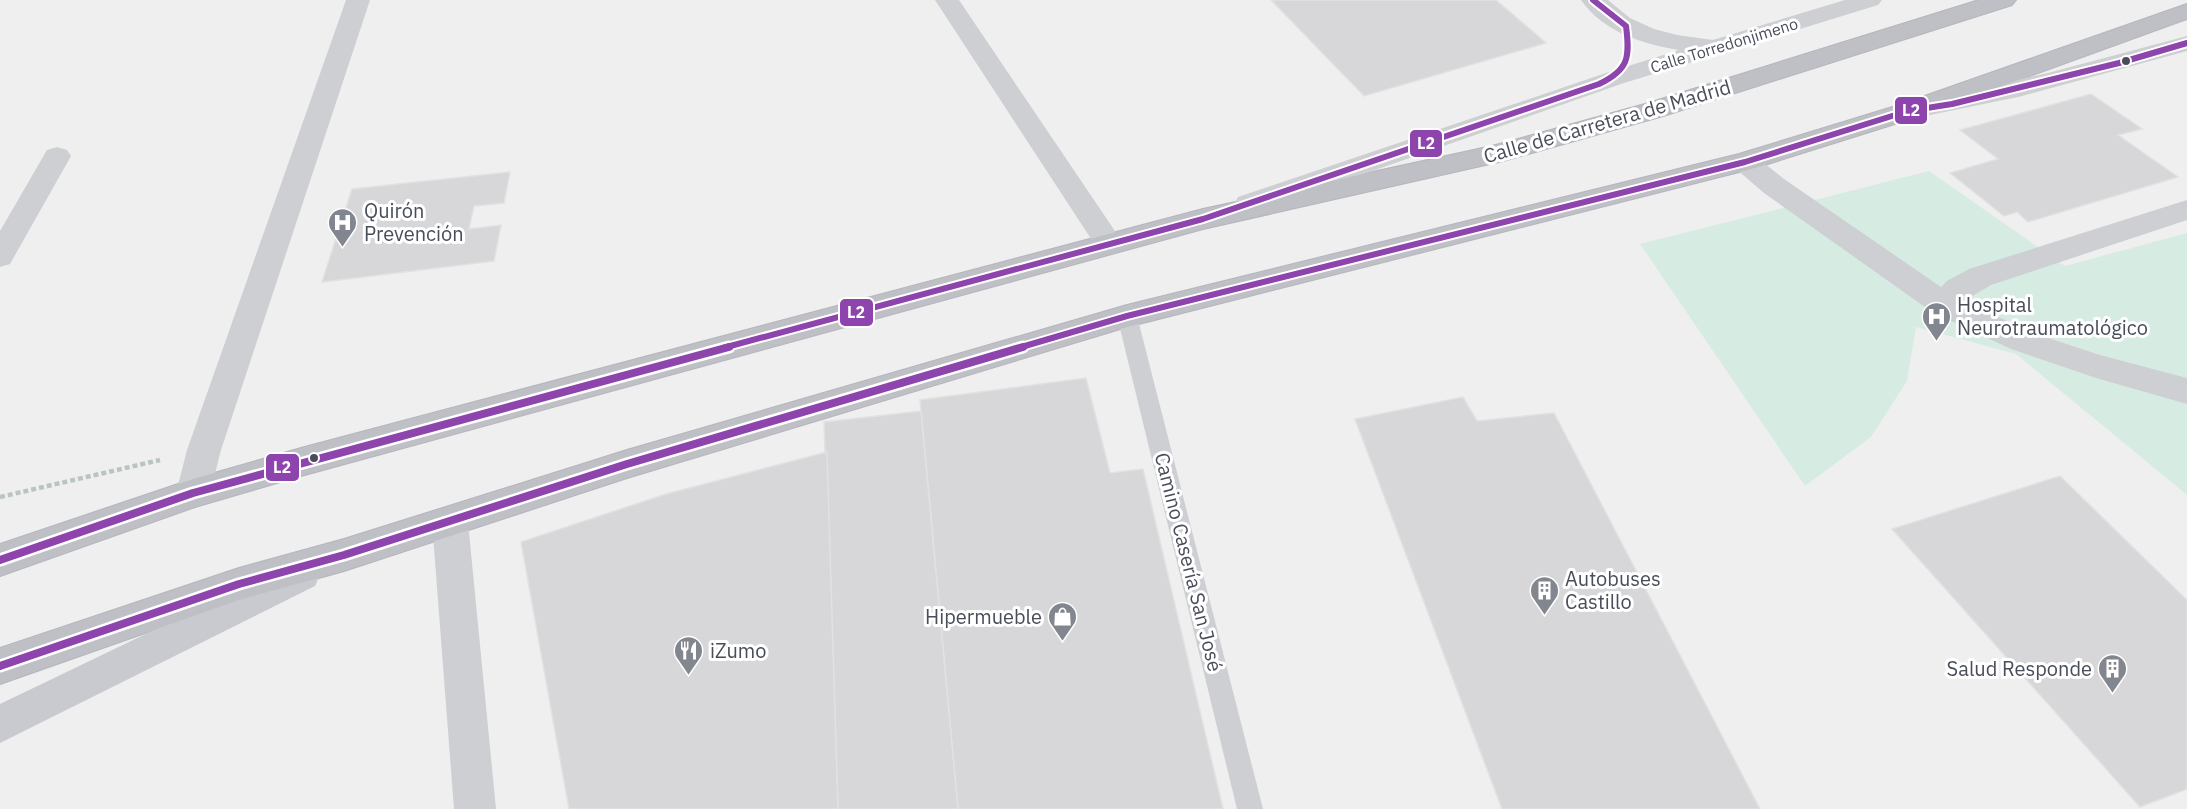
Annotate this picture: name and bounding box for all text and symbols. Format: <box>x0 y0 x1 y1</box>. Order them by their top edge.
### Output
street label: Calle Torredonjimeno <box>1648 13 1800 77</box>
unlabelled marker <box>2120 55 2132 67</box>
street label: Calle de Carretera de Madrid <box>1480 73 1734 169</box>
line badge: L2 <box>1894 96 1928 125</box>
text: L2 <box>1902 100 1920 120</box>
line badge: L2 <box>1409 129 1443 158</box>
text: L2 <box>1417 133 1435 153</box>
place label: Quirón Prevención <box>364 197 464 247</box>
hospital icon: Quirón Prevención <box>327 206 359 248</box>
place label: Hospital Neurotraumatológico <box>1957 291 2148 341</box>
line badge: L2 <box>839 298 874 327</box>
hospital icon: Hospital Neurotraumatológico <box>1920 300 1952 342</box>
text: L2 <box>847 302 865 322</box>
street label: Camino Casería San José <box>1149 450 1229 674</box>
unlabelled marker <box>308 452 320 464</box>
line badge: L2 <box>265 453 300 482</box>
text: L2 <box>273 457 291 477</box>
place label: Autobuses Castillo <box>1565 565 1661 615</box>
building icon: Autobuses Castillo <box>1528 574 1560 616</box>
shop icon: Hipermueble <box>1047 600 1079 642</box>
place label: Hipermueble <box>925 603 1042 630</box>
restaurant icon: iZumo <box>673 634 705 676</box>
place label: iZumo <box>710 637 767 664</box>
building icon: Salud Responde <box>2097 652 2129 694</box>
place label: Salud Responde <box>1947 655 2092 682</box>

